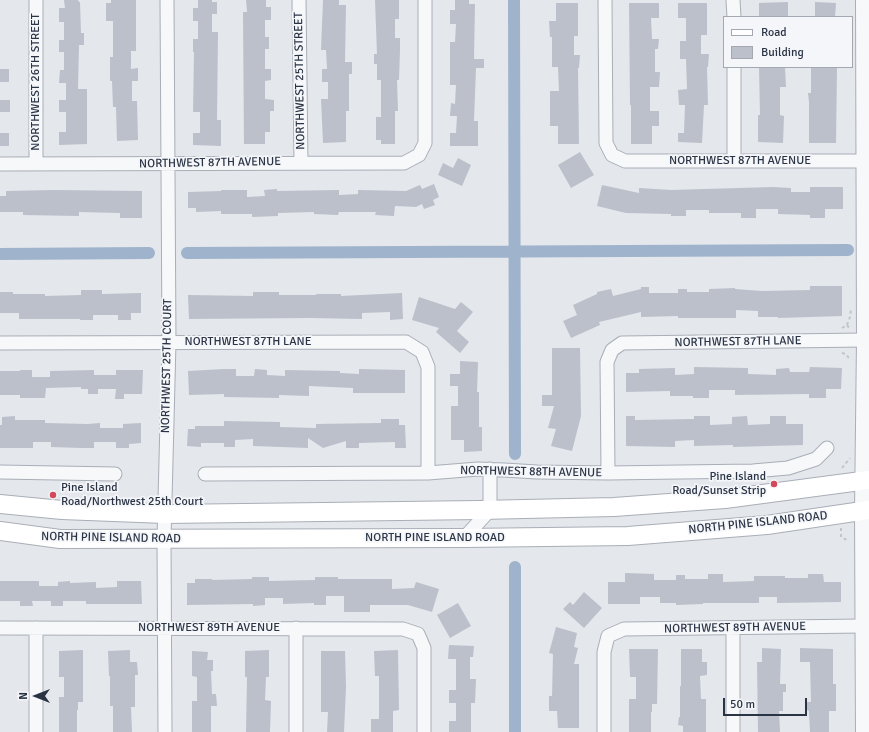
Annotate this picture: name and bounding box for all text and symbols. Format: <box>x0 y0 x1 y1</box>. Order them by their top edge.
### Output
street label: NORTHWEST 25TH STREET <box>292 12 308 150</box>
street label: NORTHWEST 26TH STREET <box>29 13 43 151</box>
legend <box>723 16 853 68</box>
text: Road <box>761 25 787 40</box>
text: Building <box>761 45 804 60</box>
street label: NORTHWEST 87TH AVENUE <box>669 154 811 168</box>
street label: NORTHWEST 87TH AVENUE <box>139 155 281 171</box>
street label: NORTHWEST 25TH COURT <box>159 299 175 433</box>
street label: NORTHWEST 87TH LANE <box>674 334 802 350</box>
street label: NORTHWEST 87TH LANE <box>184 335 312 349</box>
street label: NORTHWEST 88TH AVENUE <box>460 464 602 480</box>
place label: Pine Island Road/Sunset Strip <box>672 470 766 498</box>
marker: Pine Island Road/Sunset Strip <box>769 479 779 489</box>
place label: Pine Island Road/Northwest 25th Court <box>61 481 203 509</box>
marker: Pine Island Road/Northwest 25th Court <box>48 490 58 500</box>
street label: NORTH PINE ISLAND ROAD <box>688 509 828 537</box>
street label: NORTH PINE ISLAND ROAD <box>41 530 181 546</box>
street label: NORTH PINE ISLAND ROAD <box>365 531 505 545</box>
street label: NORTHWEST 89TH AVENUE <box>664 620 806 636</box>
street label: NORTHWEST 89TH AVENUE <box>138 621 280 635</box>
north arrow <box>16 676 56 716</box>
scale bar <box>725 690 809 716</box>
text: N <box>17 692 30 700</box>
text: 50 m <box>730 697 755 712</box>

